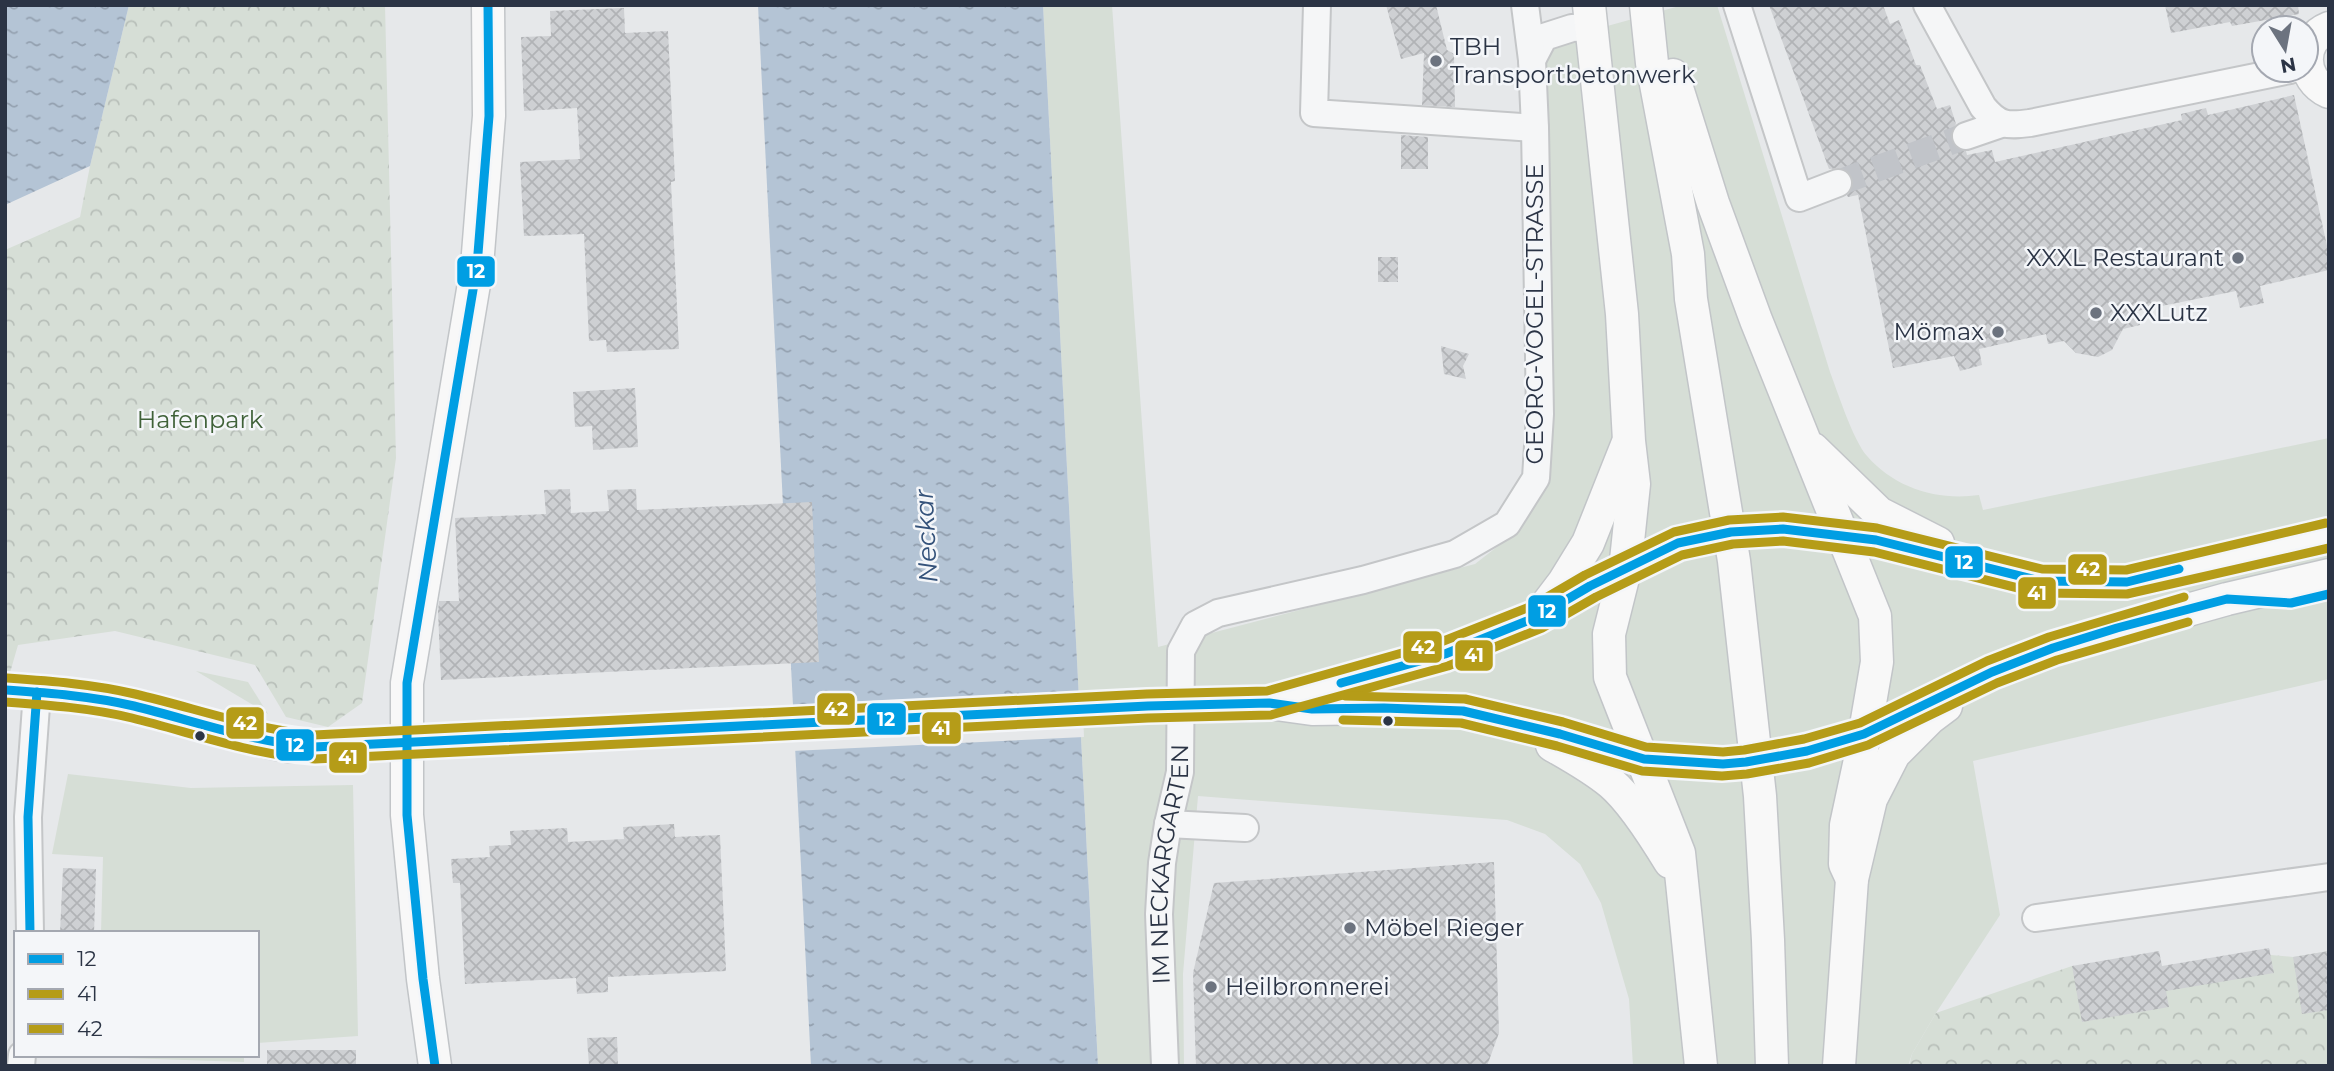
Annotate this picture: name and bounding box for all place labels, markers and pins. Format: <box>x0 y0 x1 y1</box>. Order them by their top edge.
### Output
place label: TBH Transportbetonwerk <box>1450 32 1696 89</box>
marker: TBH Transportbetonwerk <box>1428 53 1444 69</box>
place label: XXXL Restaurant <box>2026 243 2224 272</box>
marker: XXXL Restaurant <box>2230 250 2246 266</box>
place label: XXXLutz <box>2110 298 2208 327</box>
marker: XXXLutz <box>2088 305 2104 321</box>
place label: Mömax <box>1894 317 1984 346</box>
marker: Mömax <box>1990 324 2006 340</box>
unlabelled marker <box>1381 714 1395 728</box>
unlabelled marker <box>193 729 207 743</box>
place label: Möbel Rieger <box>1364 913 1524 942</box>
marker: Möbel Rieger <box>1342 920 1358 936</box>
place label: Heilbronnerei <box>1225 972 1390 1001</box>
marker: Heilbronnerei <box>1203 979 1219 995</box>

